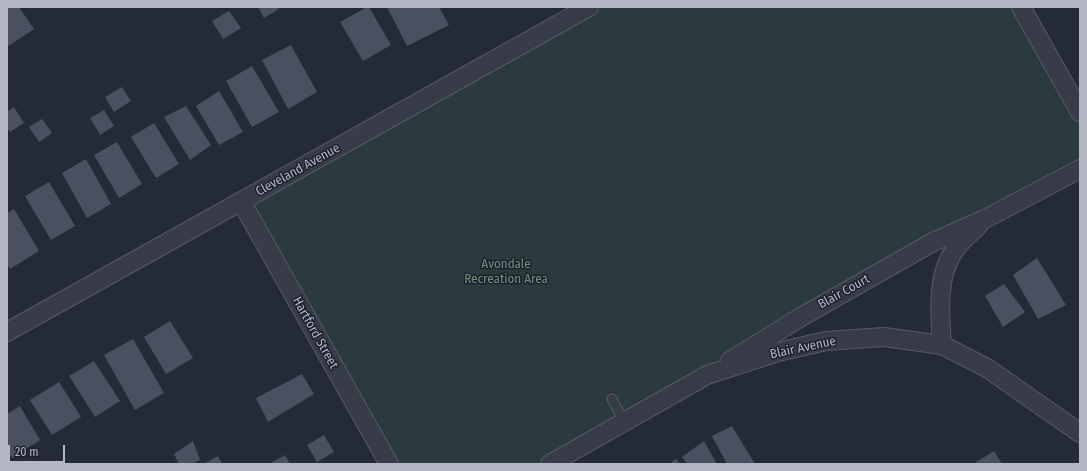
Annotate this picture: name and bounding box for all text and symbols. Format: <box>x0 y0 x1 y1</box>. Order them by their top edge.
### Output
street label: Cleveland Avenue <box>253 140 343 200</box>
park label: Avondale Recreation Area <box>464 256 548 287</box>
street label: Blair Court <box>816 271 872 313</box>
street label: Hartford Street <box>289 294 341 372</box>
street label: Blair Avenue <box>769 333 837 363</box>
scale bar <box>10 437 67 463</box>
text: 20 m <box>15 445 39 459</box>

